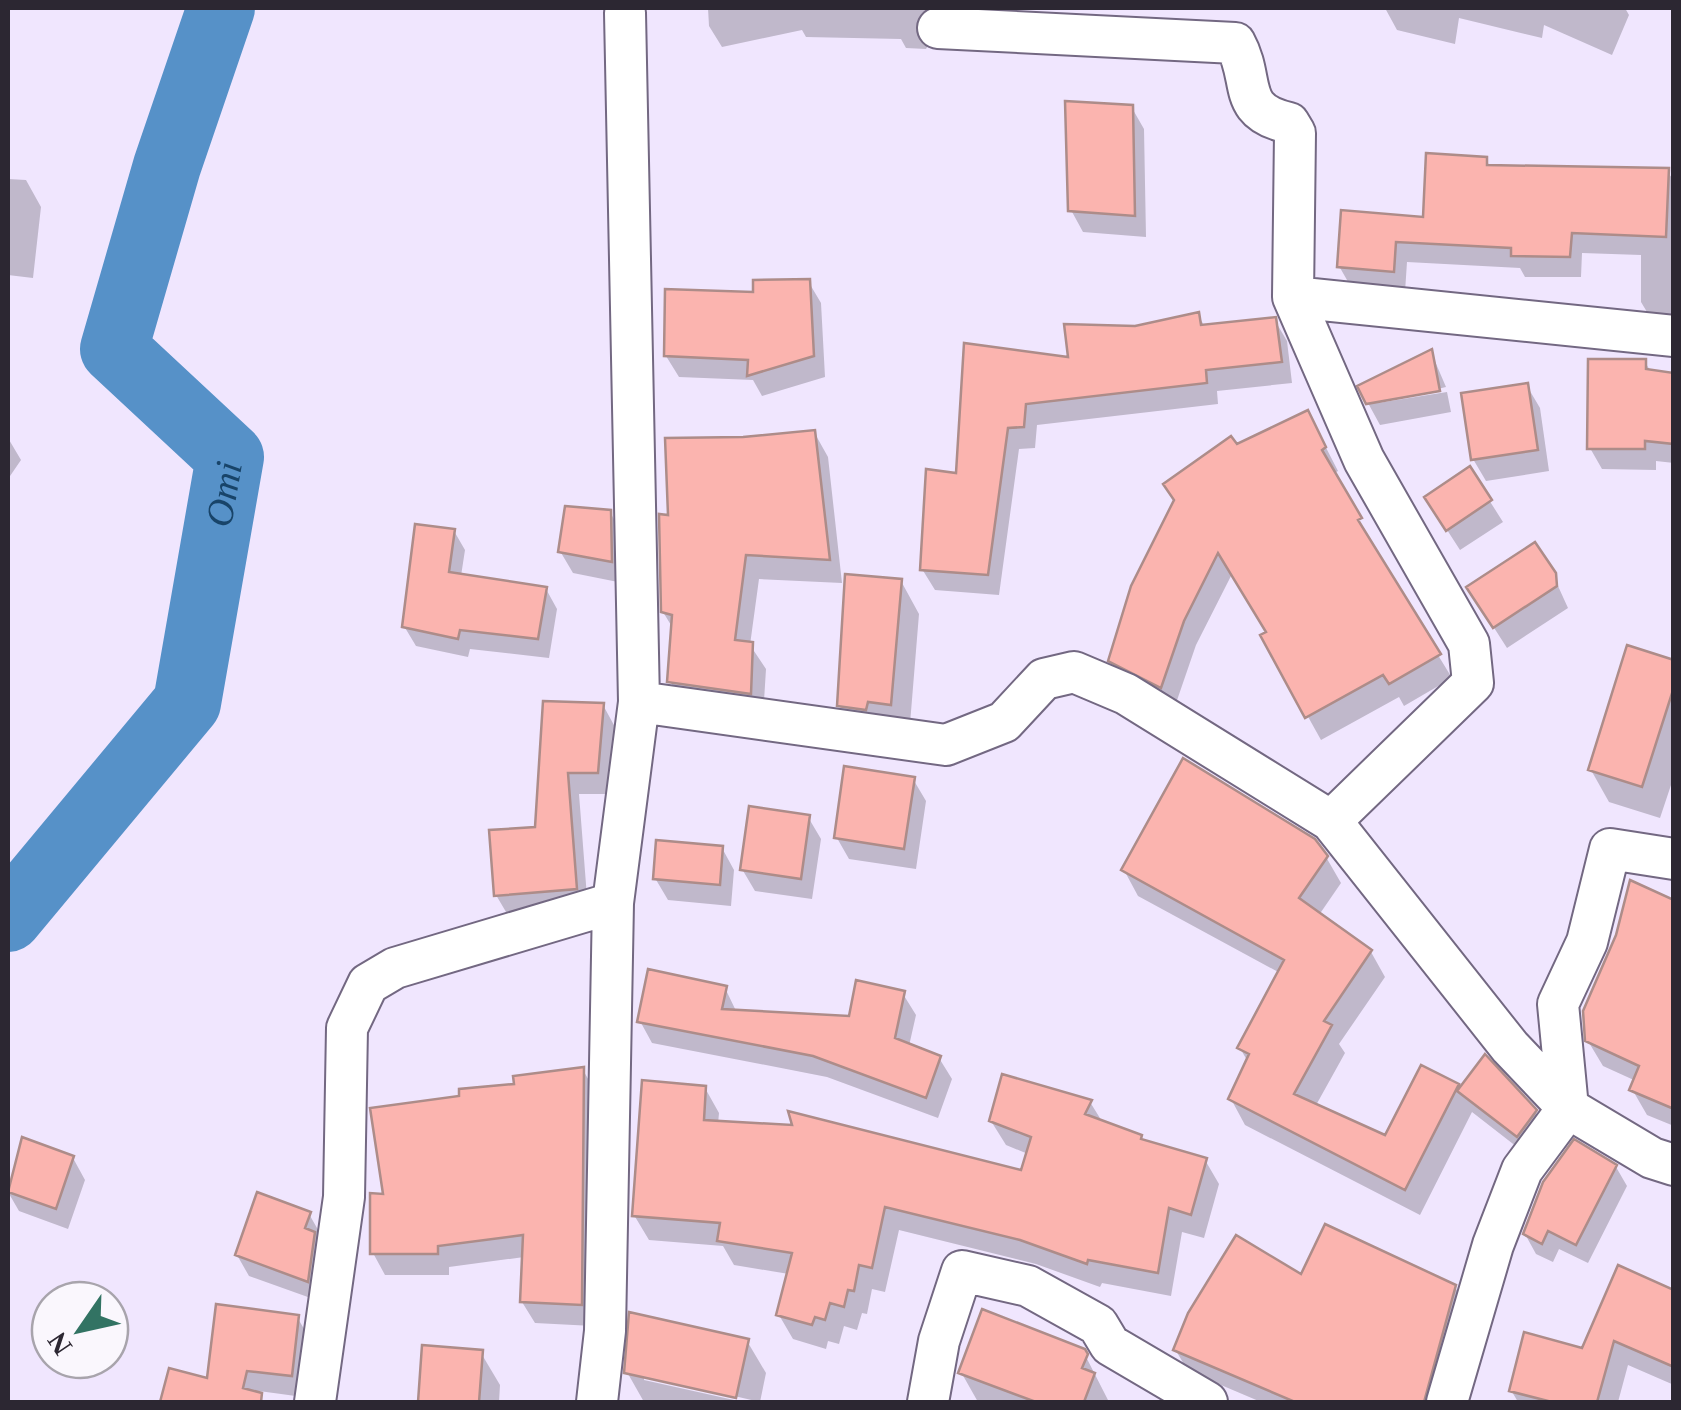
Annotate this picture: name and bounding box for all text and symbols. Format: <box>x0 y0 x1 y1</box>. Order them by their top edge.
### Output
water label: Omi <box>197 458 250 530</box>
north arrow <box>30 1280 130 1380</box>
text: N <box>41 1327 78 1361</box>

